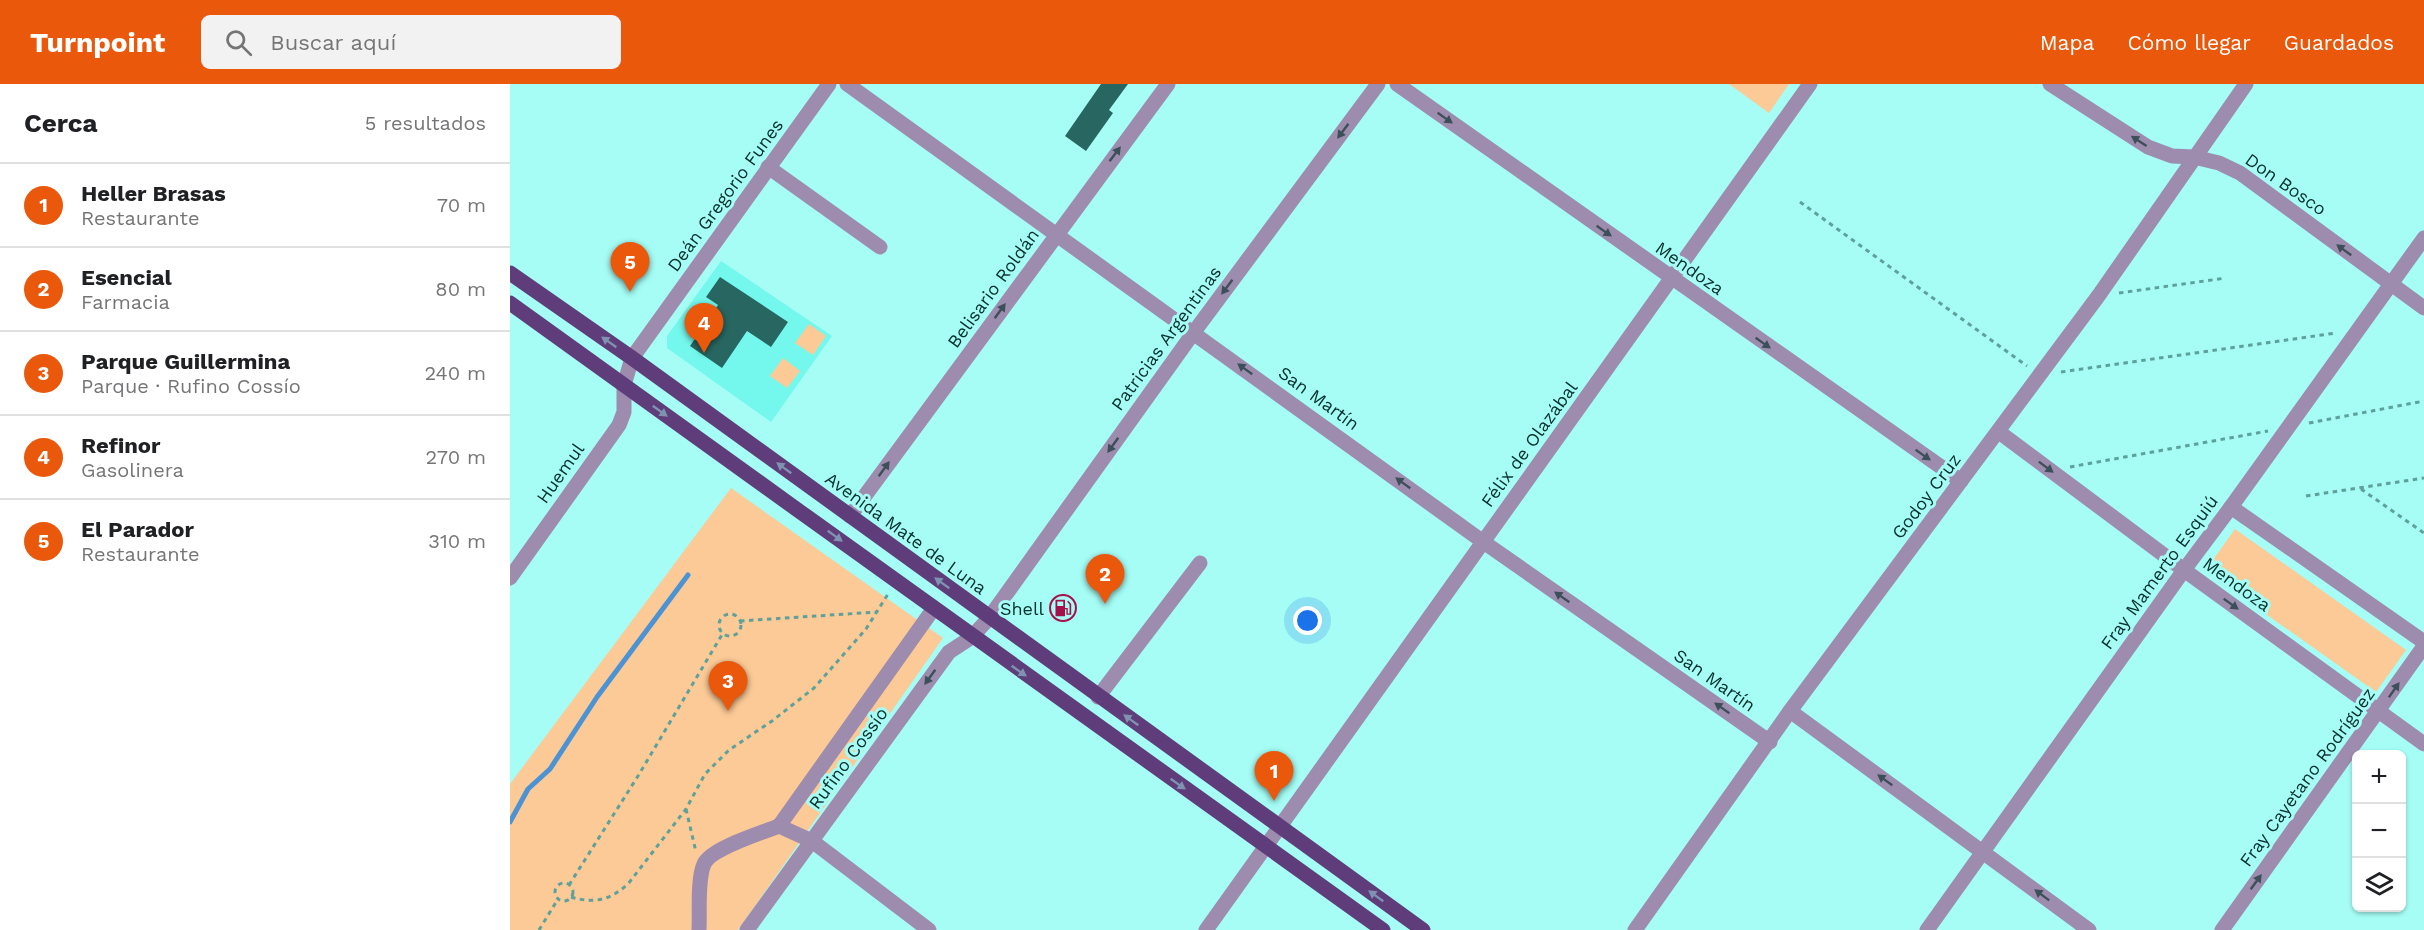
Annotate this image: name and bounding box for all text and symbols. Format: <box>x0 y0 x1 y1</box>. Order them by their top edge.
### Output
search box <box>201 15 621 69</box>
text: Turnpoint <box>30 26 165 59</box>
icon: search <box>222 26 255 59</box>
text: Buscar aquí <box>270 30 396 55</box>
text: Mapa <box>2040 30 2094 55</box>
text: Cómo llegar <box>2127 30 2251 55</box>
text: Guardados <box>2284 30 2394 55</box>
text: Cerca <box>24 108 98 138</box>
text: 5 resultados <box>365 111 486 135</box>
one-way arrow <box>1437 112 1453 123</box>
street label: Deán Gregorio Funes <box>663 115 787 275</box>
one-way arrow <box>1338 123 1350 138</box>
one-way arrow <box>2131 136 2148 147</box>
one-way arrow <box>1109 147 1121 162</box>
street label: Don Bosco <box>2241 148 2331 220</box>
text: Heller Brasas <box>81 181 226 206</box>
text: 1 <box>39 193 48 217</box>
text: 70 m <box>437 193 486 217</box>
text: Restaurante <box>81 206 199 230</box>
street label: Belisario Roldán <box>943 224 1043 352</box>
one-way arrow <box>1595 225 1611 237</box>
street label: Mendoza <box>1652 237 1728 299</box>
pin: 5 <box>610 242 650 292</box>
one-way arrow <box>2337 244 2353 256</box>
street label: Patricias Argentinas <box>1107 262 1225 414</box>
text: Esencial <box>81 265 172 290</box>
text: 2 <box>38 277 49 301</box>
text: 80 m <box>435 277 486 301</box>
one-way arrow <box>1221 279 1233 295</box>
text: Farmacia <box>81 290 170 314</box>
pin: 4 <box>684 304 724 353</box>
one-way arrow <box>993 304 1005 319</box>
one-way arrow <box>601 336 617 348</box>
one-way arrow <box>1755 337 1771 349</box>
text: Parque Guillermina <box>81 349 290 374</box>
text: 3 <box>38 361 49 385</box>
text: 240 m <box>424 361 486 385</box>
street label: San Martín <box>1275 362 1363 434</box>
one-way arrow <box>1238 363 1254 375</box>
text: Parque · Rufino Cossío <box>81 374 301 398</box>
street label: Félix de Olazábal <box>1476 377 1582 511</box>
one-way arrow <box>652 404 667 416</box>
text: Refinor <box>81 433 161 458</box>
one-way arrow <box>1107 438 1119 453</box>
street label: Huemul <box>532 439 588 507</box>
text: 4 <box>37 445 50 469</box>
text: 270 m <box>426 445 486 469</box>
street label: Godoy Cruz <box>1887 449 1965 543</box>
one-way arrow <box>1915 449 1931 461</box>
text: Gasolinera <box>81 458 184 482</box>
one-way arrow <box>878 461 890 476</box>
one-way arrow <box>2038 461 2054 473</box>
one-way arrow <box>777 462 793 474</box>
street label: Avenida Mate de Luna <box>821 467 991 599</box>
one-way arrow <box>1396 478 1411 490</box>
street label: Fray Mamerto Esquiú <box>2096 491 2222 653</box>
text: El Parador <box>81 517 194 542</box>
text: 5 <box>38 529 49 553</box>
text: 310 m <box>428 529 486 553</box>
one-way arrow <box>827 530 843 542</box>
text: Restaurante <box>81 542 199 566</box>
street label: Mendoza <box>2199 552 2275 616</box>
pin: 2 <box>1086 554 1124 604</box>
one-way arrow <box>934 578 949 590</box>
one-way arrow <box>1554 592 1570 603</box>
fuel station icon: Shell <box>1048 593 1078 623</box>
place label: Shell <box>1000 598 1044 619</box>
one-way arrow <box>2223 598 2239 610</box>
your location <box>1293 606 1322 635</box>
street label: San Martín <box>1670 644 1760 716</box>
pin: 3 <box>708 662 748 711</box>
one-way arrow <box>1011 665 1027 677</box>
one-way arrow <box>925 669 937 684</box>
one-way arrow <box>2388 682 2400 698</box>
street label: Fray Cayetano Rodríguez <box>2235 684 2379 870</box>
one-way arrow <box>1714 702 1730 714</box>
street label: Rufino Cossío <box>804 703 892 813</box>
one-way arrow <box>1123 714 1139 726</box>
map controls <box>2352 750 2406 912</box>
button: + <box>2352 750 2406 804</box>
pin: 1 <box>1254 752 1293 801</box>
one-way arrow <box>1877 774 1893 786</box>
one-way arrow <box>1170 778 1186 790</box>
button: − <box>2352 804 2406 858</box>
button: layers <box>2352 858 2406 912</box>
one-way arrow <box>2250 875 2262 891</box>
one-way arrow <box>2035 889 2051 901</box>
one-way arrow <box>1368 890 1384 902</box>

